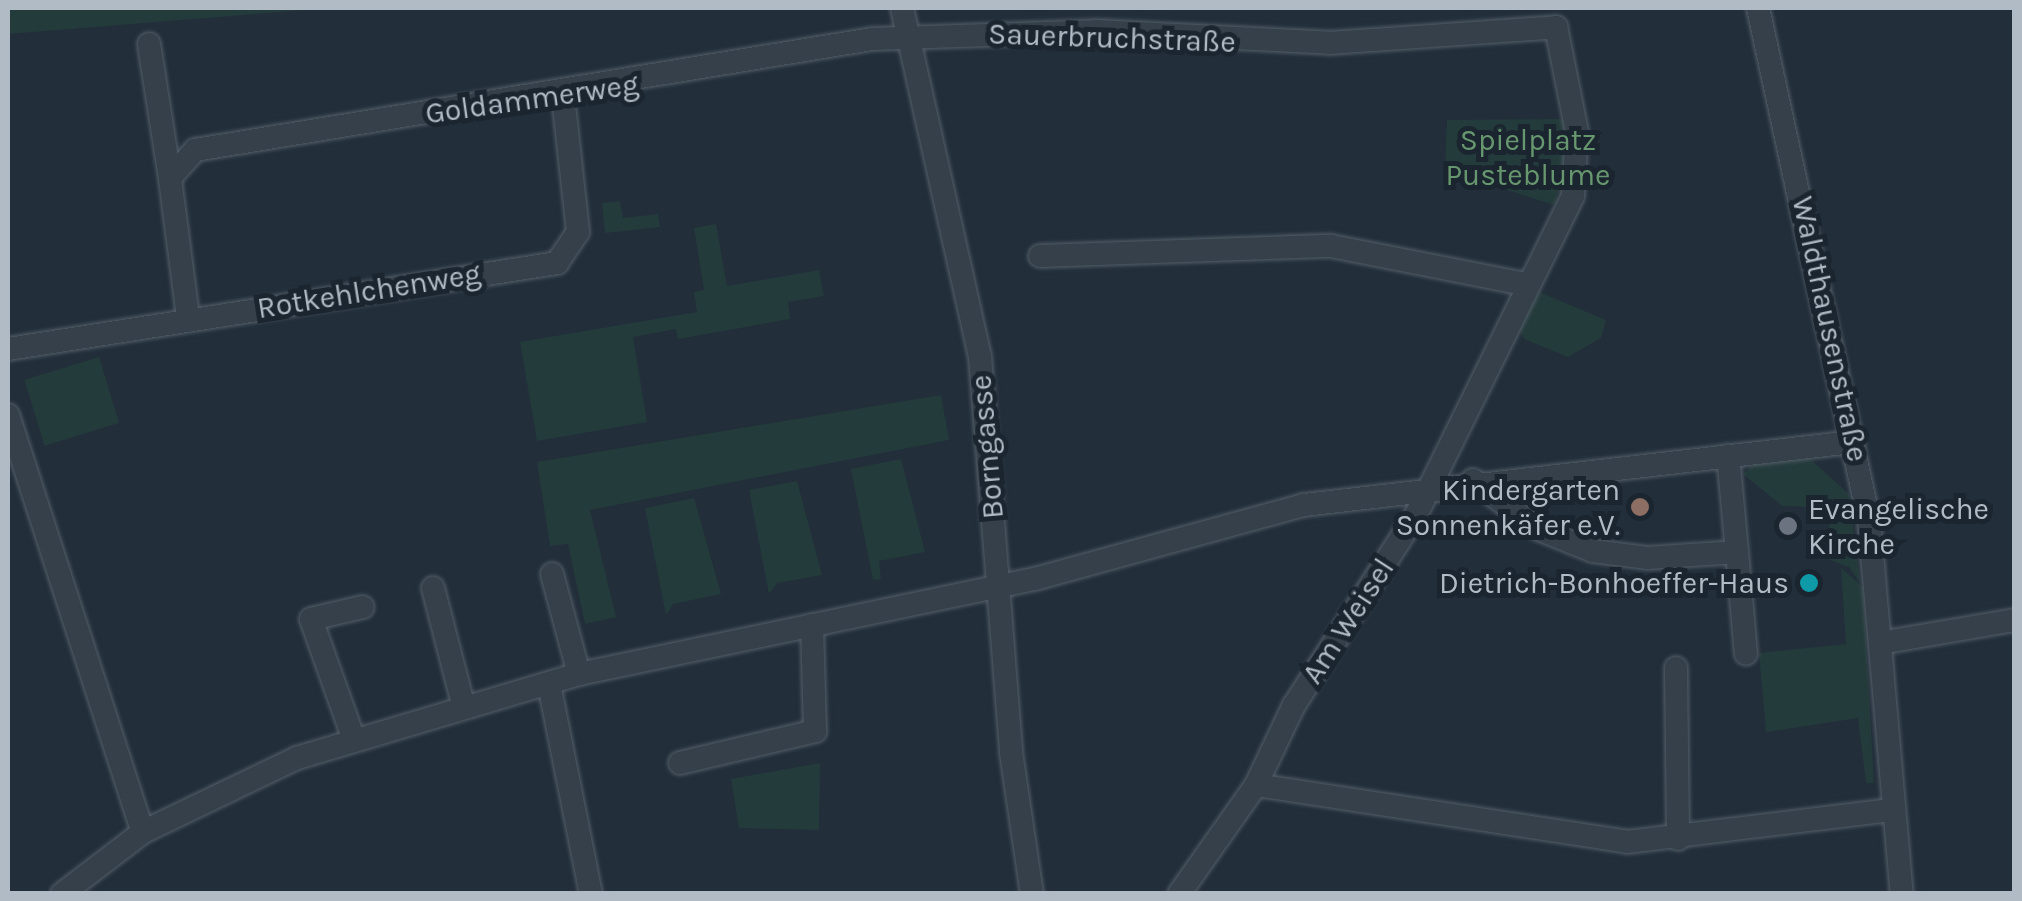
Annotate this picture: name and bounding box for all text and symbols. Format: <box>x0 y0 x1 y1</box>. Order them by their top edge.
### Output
street label: Sauerbruchstraße <box>988 16 1236 60</box>
street label: Goldammerweg <box>423 66 641 132</box>
park label: Spielplatz Pusteblume <box>1445 122 1611 192</box>
street label: Waldthausenstraße <box>1784 193 1876 465</box>
street label: Rotkehlchenweg <box>255 256 483 326</box>
street label: Borngasse <box>963 374 1011 520</box>
place label: Kindergarten Sonnenkäfer e.V. <box>1396 472 1620 542</box>
place label: Evangelische Kirche <box>1808 491 1989 562</box>
marker: Kindergarten Sonnenkäfer e.V. <box>1629 496 1651 518</box>
marker: Evangelische Kirche <box>1777 515 1799 537</box>
street label: Am Weisel <box>1294 552 1402 690</box>
place label: Dietrich-Bonhoeffer-Haus <box>1439 565 1789 601</box>
marker: Dietrich-Bonhoeffer-Haus <box>1798 572 1820 594</box>

